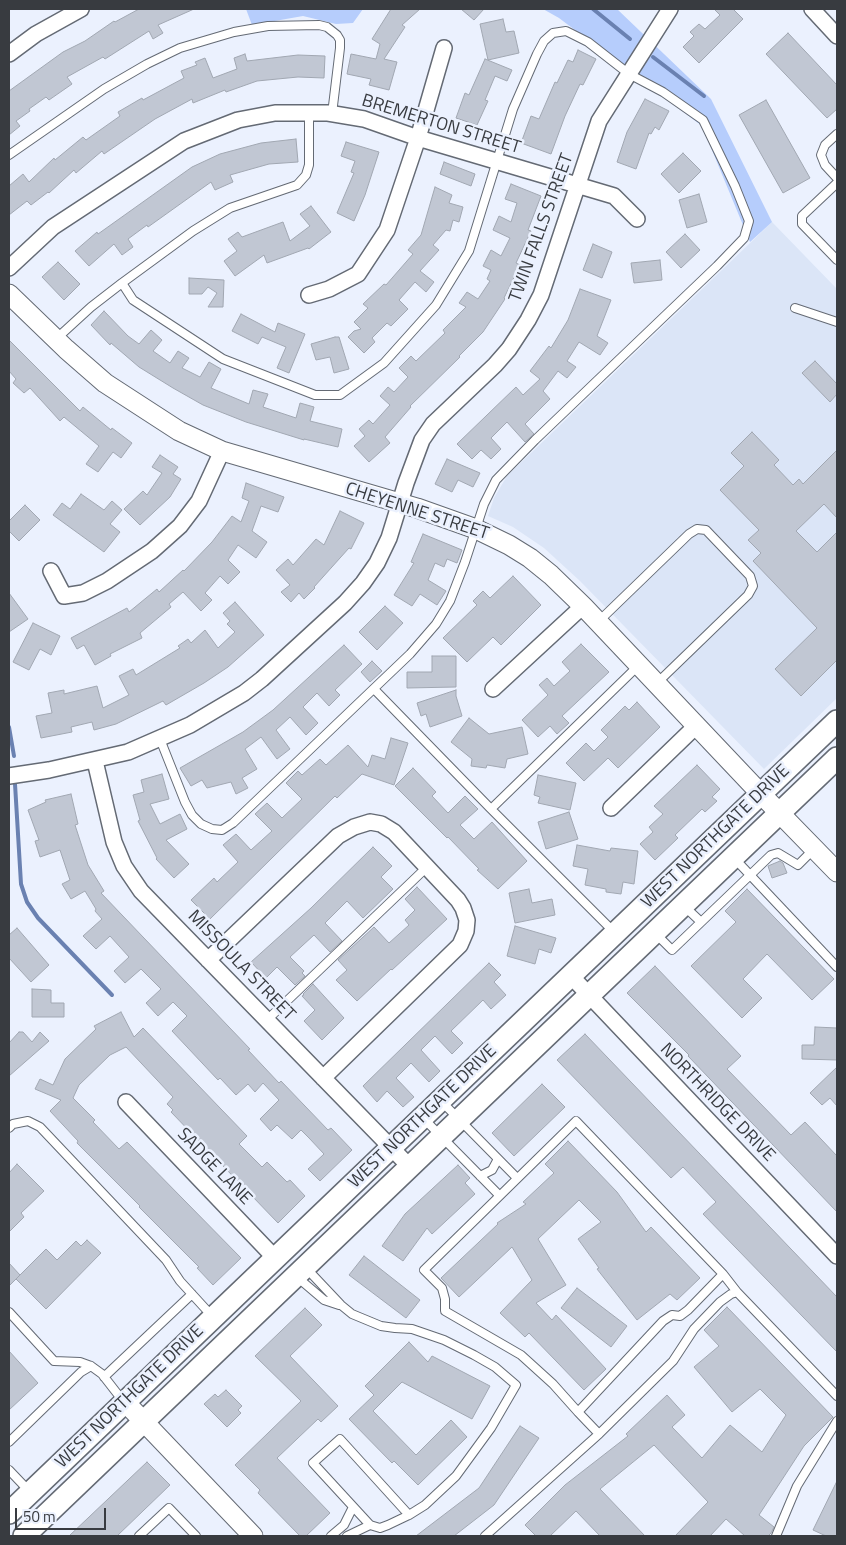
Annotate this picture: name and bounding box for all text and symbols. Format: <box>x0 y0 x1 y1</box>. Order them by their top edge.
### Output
street label: BREMERTON STREET <box>359 91 523 159</box>
street label: TWIN FALLS STREET <box>505 151 579 305</box>
street label: CHEYENNE STREET <box>343 479 491 545</box>
street label: WEST NORTHGATE DRIVE <box>637 761 795 913</box>
street label: MISSOULA STREET <box>183 906 299 1026</box>
street label: NORTHRIDGE DRIVE <box>655 1039 779 1167</box>
street label: WEST NORTHGATE DRIVE <box>344 1041 502 1193</box>
street label: SADGE LANE <box>172 1124 256 1210</box>
street label: WEST NORTHGATE DRIVE <box>51 1321 209 1473</box>
scale bar <box>18 1498 109 1530</box>
text: 50 m <box>23 1505 56 1528</box>

